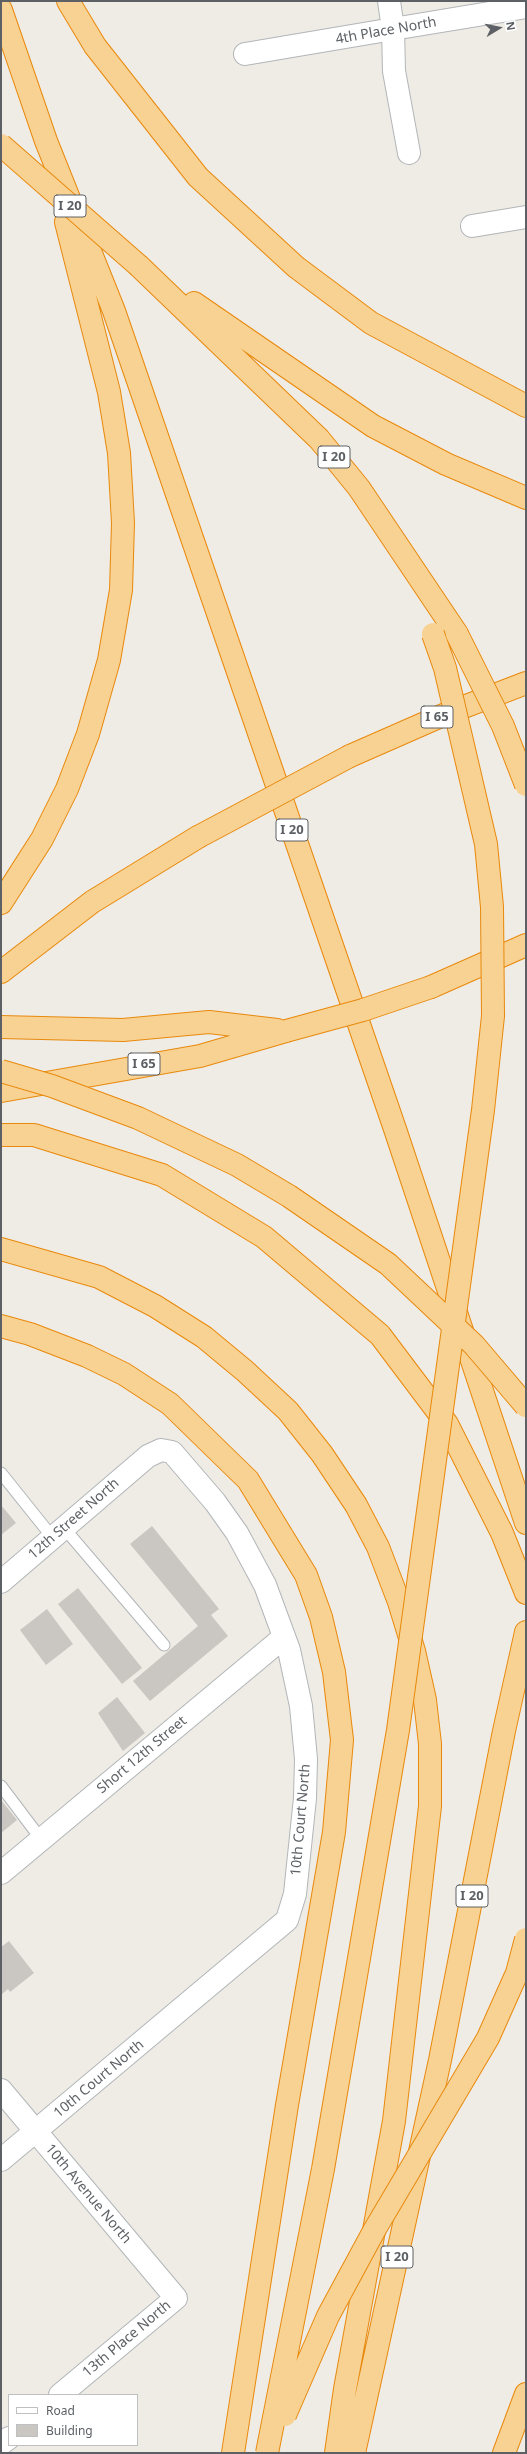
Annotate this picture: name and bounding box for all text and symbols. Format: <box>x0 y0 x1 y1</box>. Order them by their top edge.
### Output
north arrow <box>479 8 519 48</box>
street label: 4th Place North <box>334 14 438 48</box>
text: N <box>503 20 519 32</box>
road number: I 20 <box>54 195 86 217</box>
road number: I 20 <box>318 446 350 468</box>
road number: I 65 <box>421 706 453 728</box>
road number: I 20 <box>276 819 308 841</box>
road number: I 65 <box>128 1053 160 1075</box>
street label: 12th Street North <box>25 1475 123 1563</box>
street label: Short 12th Street <box>94 1713 190 1797</box>
street label: 10th Court North <box>288 1763 314 1877</box>
road number: I 20 <box>456 1885 488 1907</box>
street label: 10th Court North <box>51 2036 147 2122</box>
street label: 10th Avenue North <box>41 2141 135 2247</box>
road number: I 20 <box>381 2246 413 2268</box>
street label: 13th Place North <box>79 2297 175 2381</box>
legend <box>8 2394 138 2446</box>
text: Road <box>46 2402 75 2419</box>
text: Building <box>46 2422 93 2439</box>

